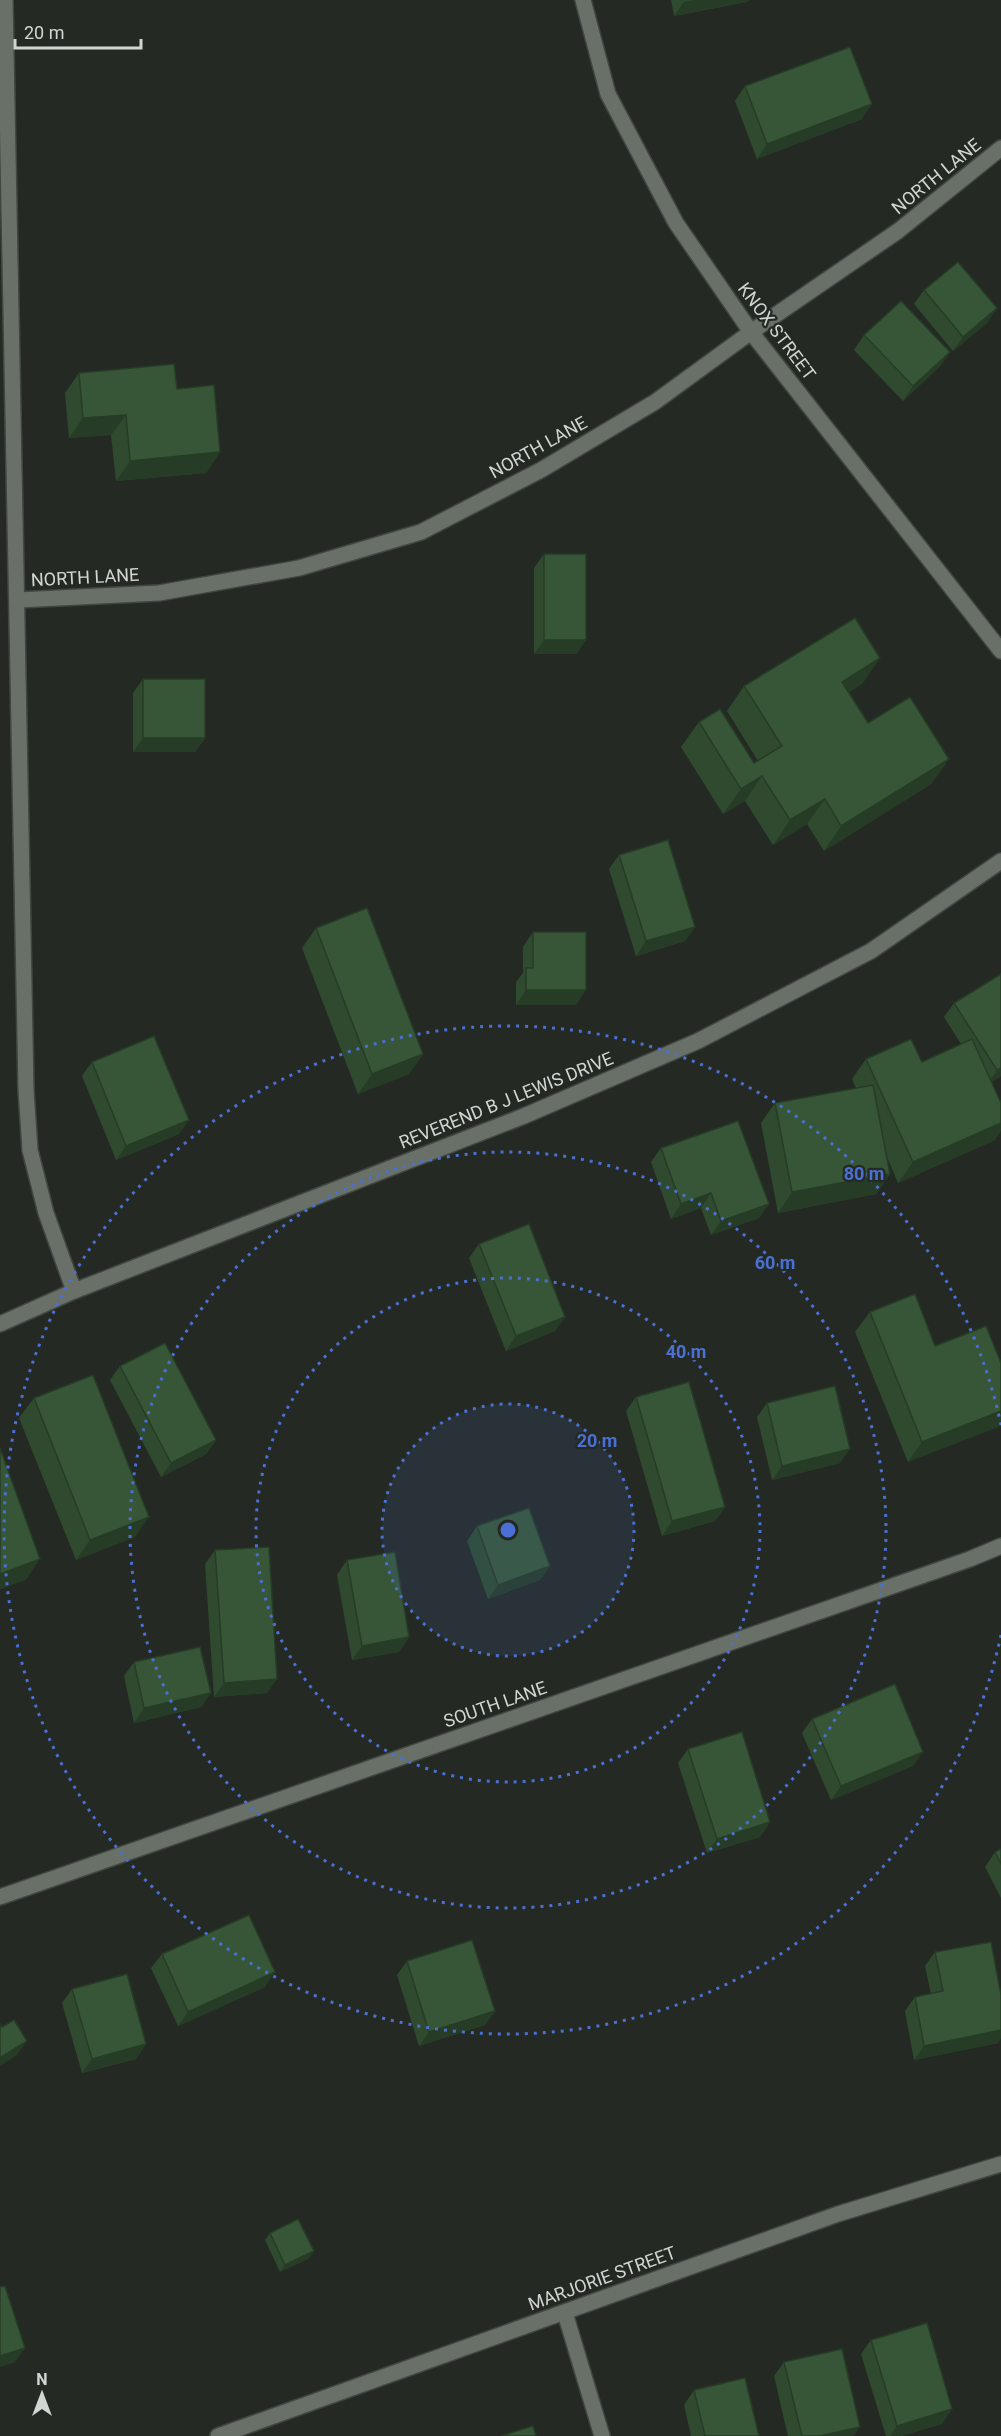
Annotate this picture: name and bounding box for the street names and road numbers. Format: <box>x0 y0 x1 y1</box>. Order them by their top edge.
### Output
street label: NORTH LANE <box>887 134 985 218</box>
street label: KNOX STREET <box>734 278 820 384</box>
street label: NORTH LANE <box>486 412 590 482</box>
street label: NORTH LANE <box>30 564 140 590</box>
street label: REVEREND B J LEWIS DRIVE <box>396 1047 616 1153</box>
street label: SOUTH LANE <box>441 1677 549 1731</box>
street label: MARJORIE STREET <box>525 2241 679 2314</box>

